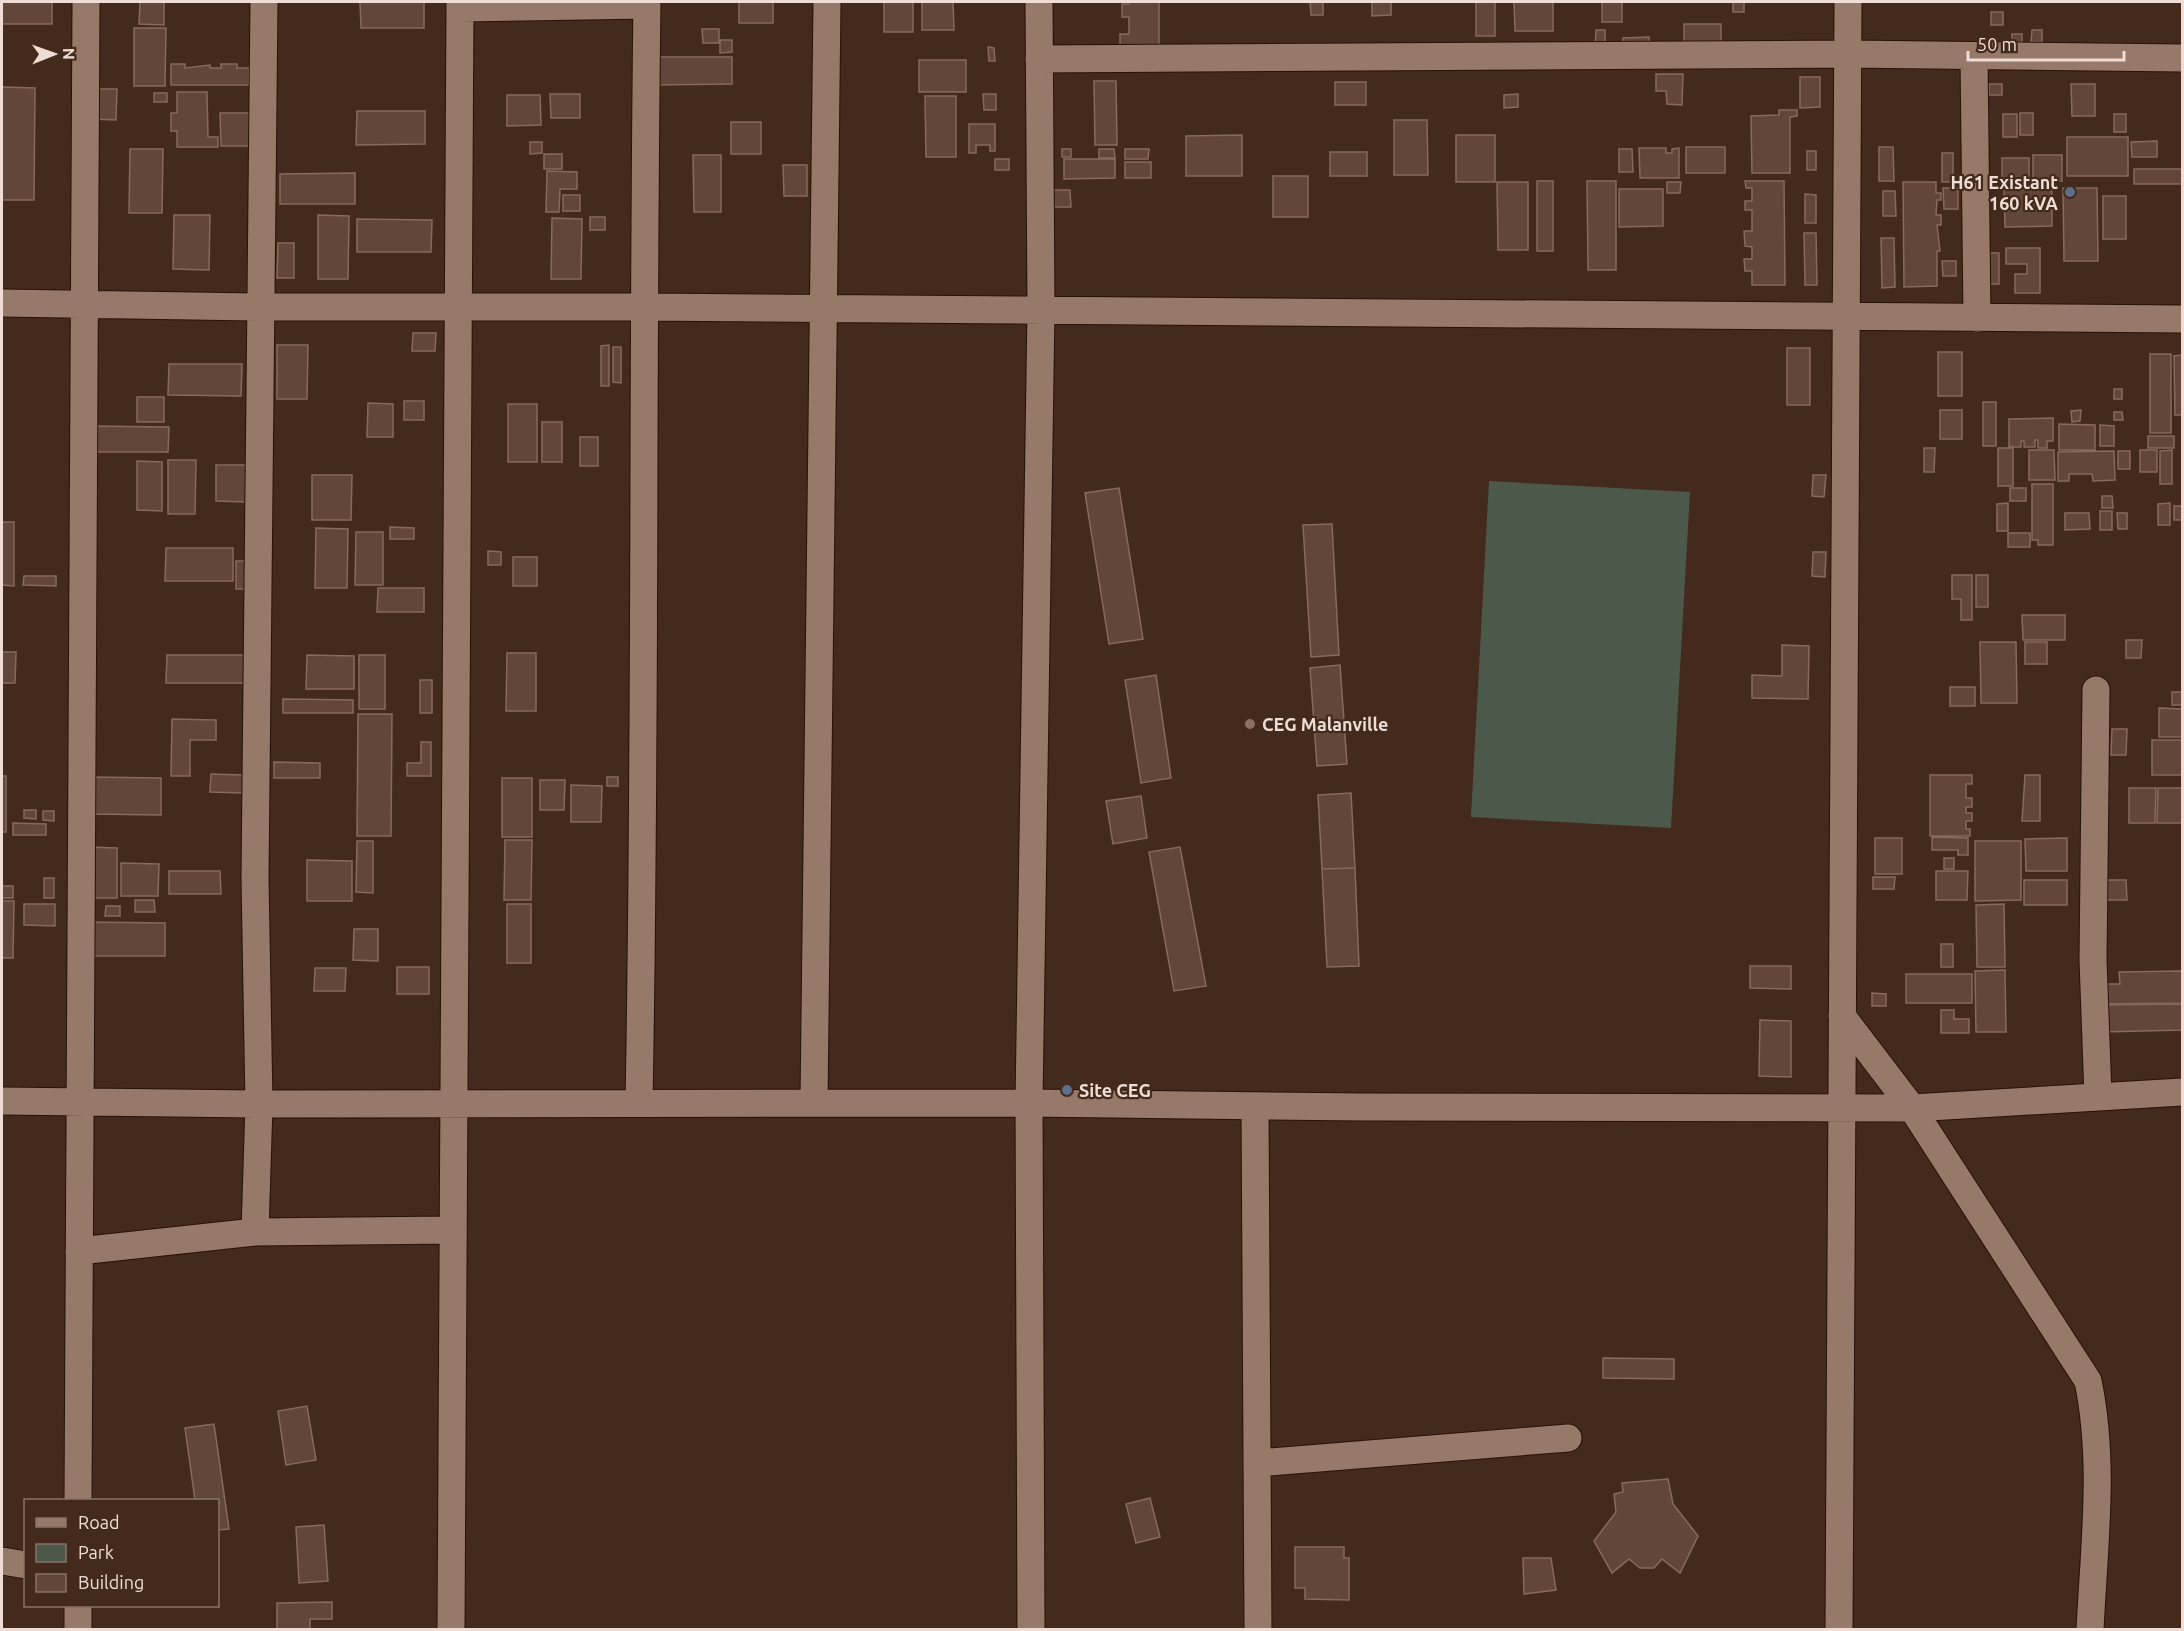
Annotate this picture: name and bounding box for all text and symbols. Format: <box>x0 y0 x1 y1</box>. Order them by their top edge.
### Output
north arrow <box>24 24 84 84</box>
scale bar <box>1968 24 2124 62</box>
text: 50 m <box>1977 34 2017 54</box>
text: N <box>60 48 78 60</box>
place label: H61 Existant 160 kVA <box>1951 172 2058 213</box>
marker: H61 Existant 160 kVA <box>2063 185 2077 199</box>
place label: CEG Malanville <box>1262 714 1388 734</box>
marker: CEG Malanville <box>1243 717 1257 731</box>
place label: Site CEG <box>1079 1080 1151 1100</box>
marker: Site CEG <box>1060 1083 1074 1097</box>
legend <box>24 1499 219 1607</box>
text: Road <box>78 1512 120 1532</box>
text: Park <box>78 1542 114 1562</box>
text: Building <box>78 1572 144 1592</box>

